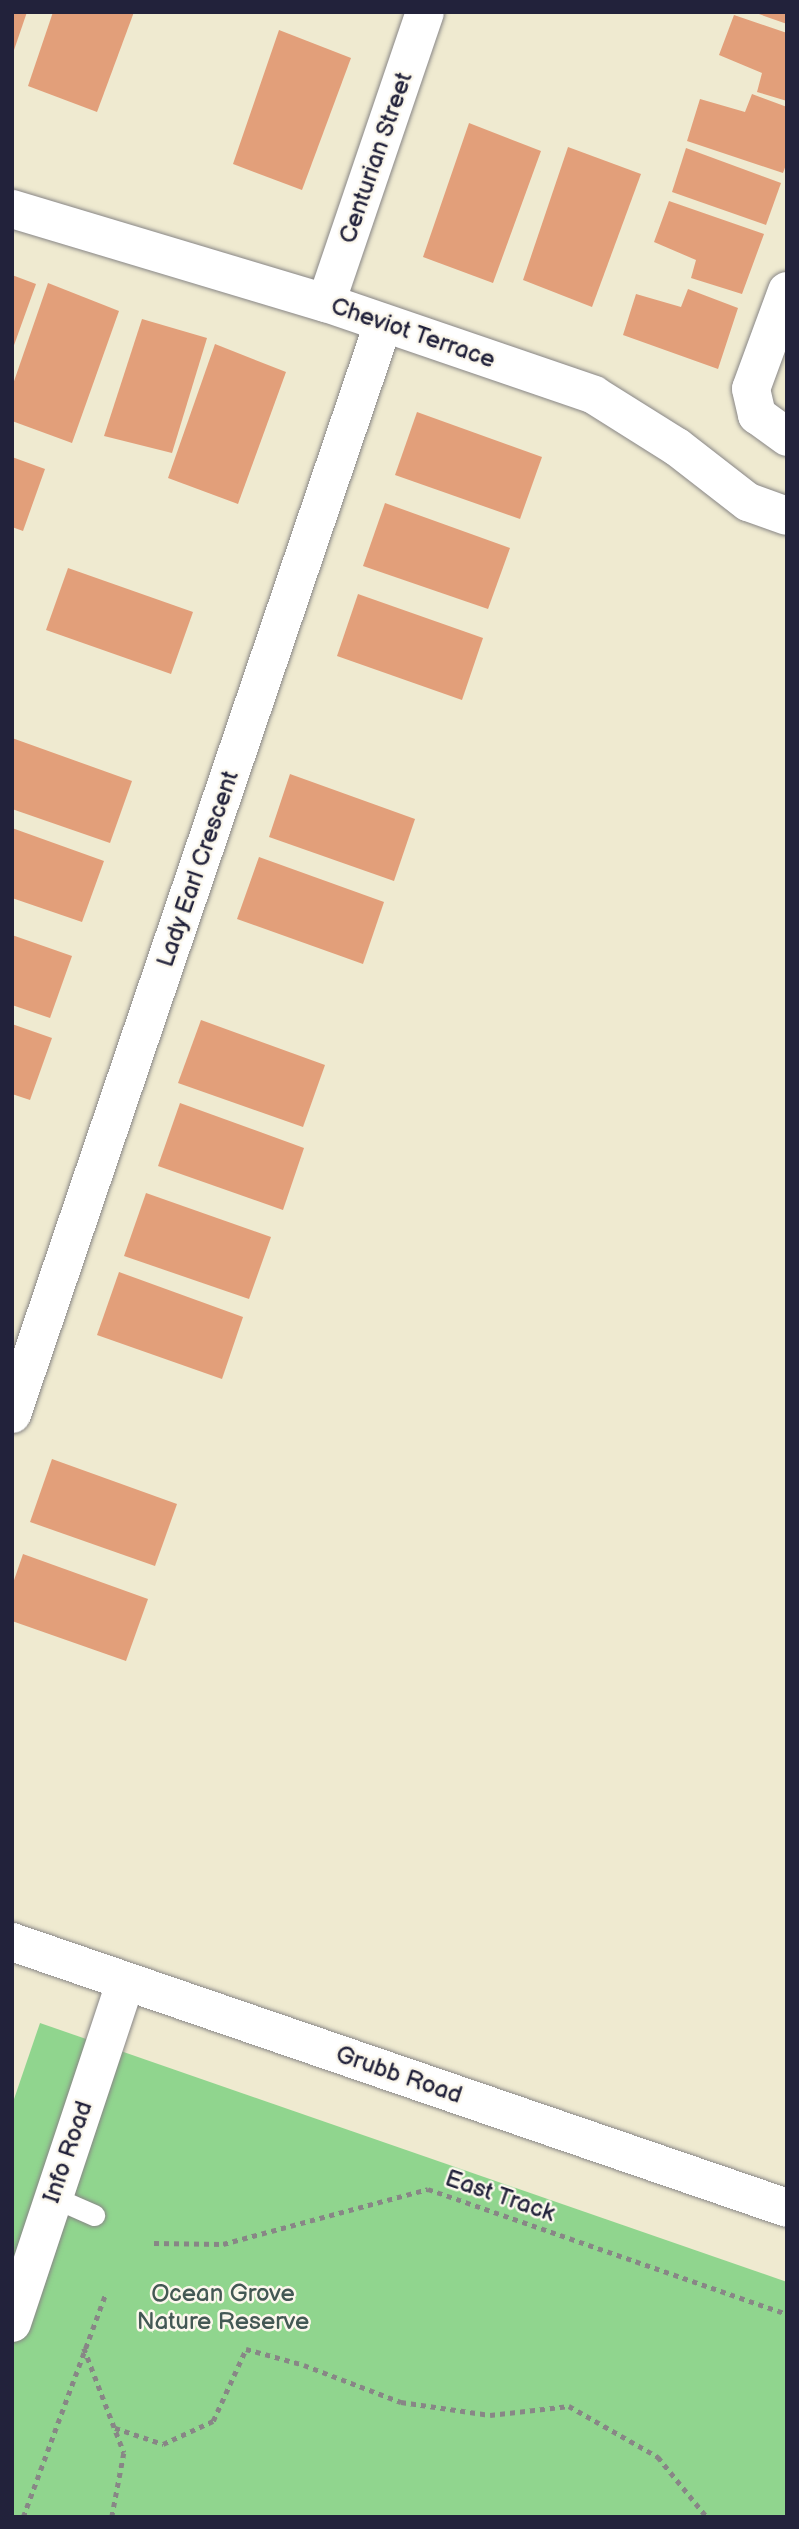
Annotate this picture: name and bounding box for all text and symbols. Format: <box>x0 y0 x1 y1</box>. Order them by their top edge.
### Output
street label: Centurian Street <box>333 69 419 247</box>
street label: Cheviot Terrace <box>327 291 499 375</box>
street label: Lady Earl Crescent <box>151 766 245 972</box>
street label: Grubb Road <box>332 2040 466 2110</box>
street label: Info Road <box>37 2097 99 2207</box>
street label: East Track <box>441 2164 559 2228</box>
park label: Ocean Grove Nature Reserve <box>137 2280 309 2336</box>

